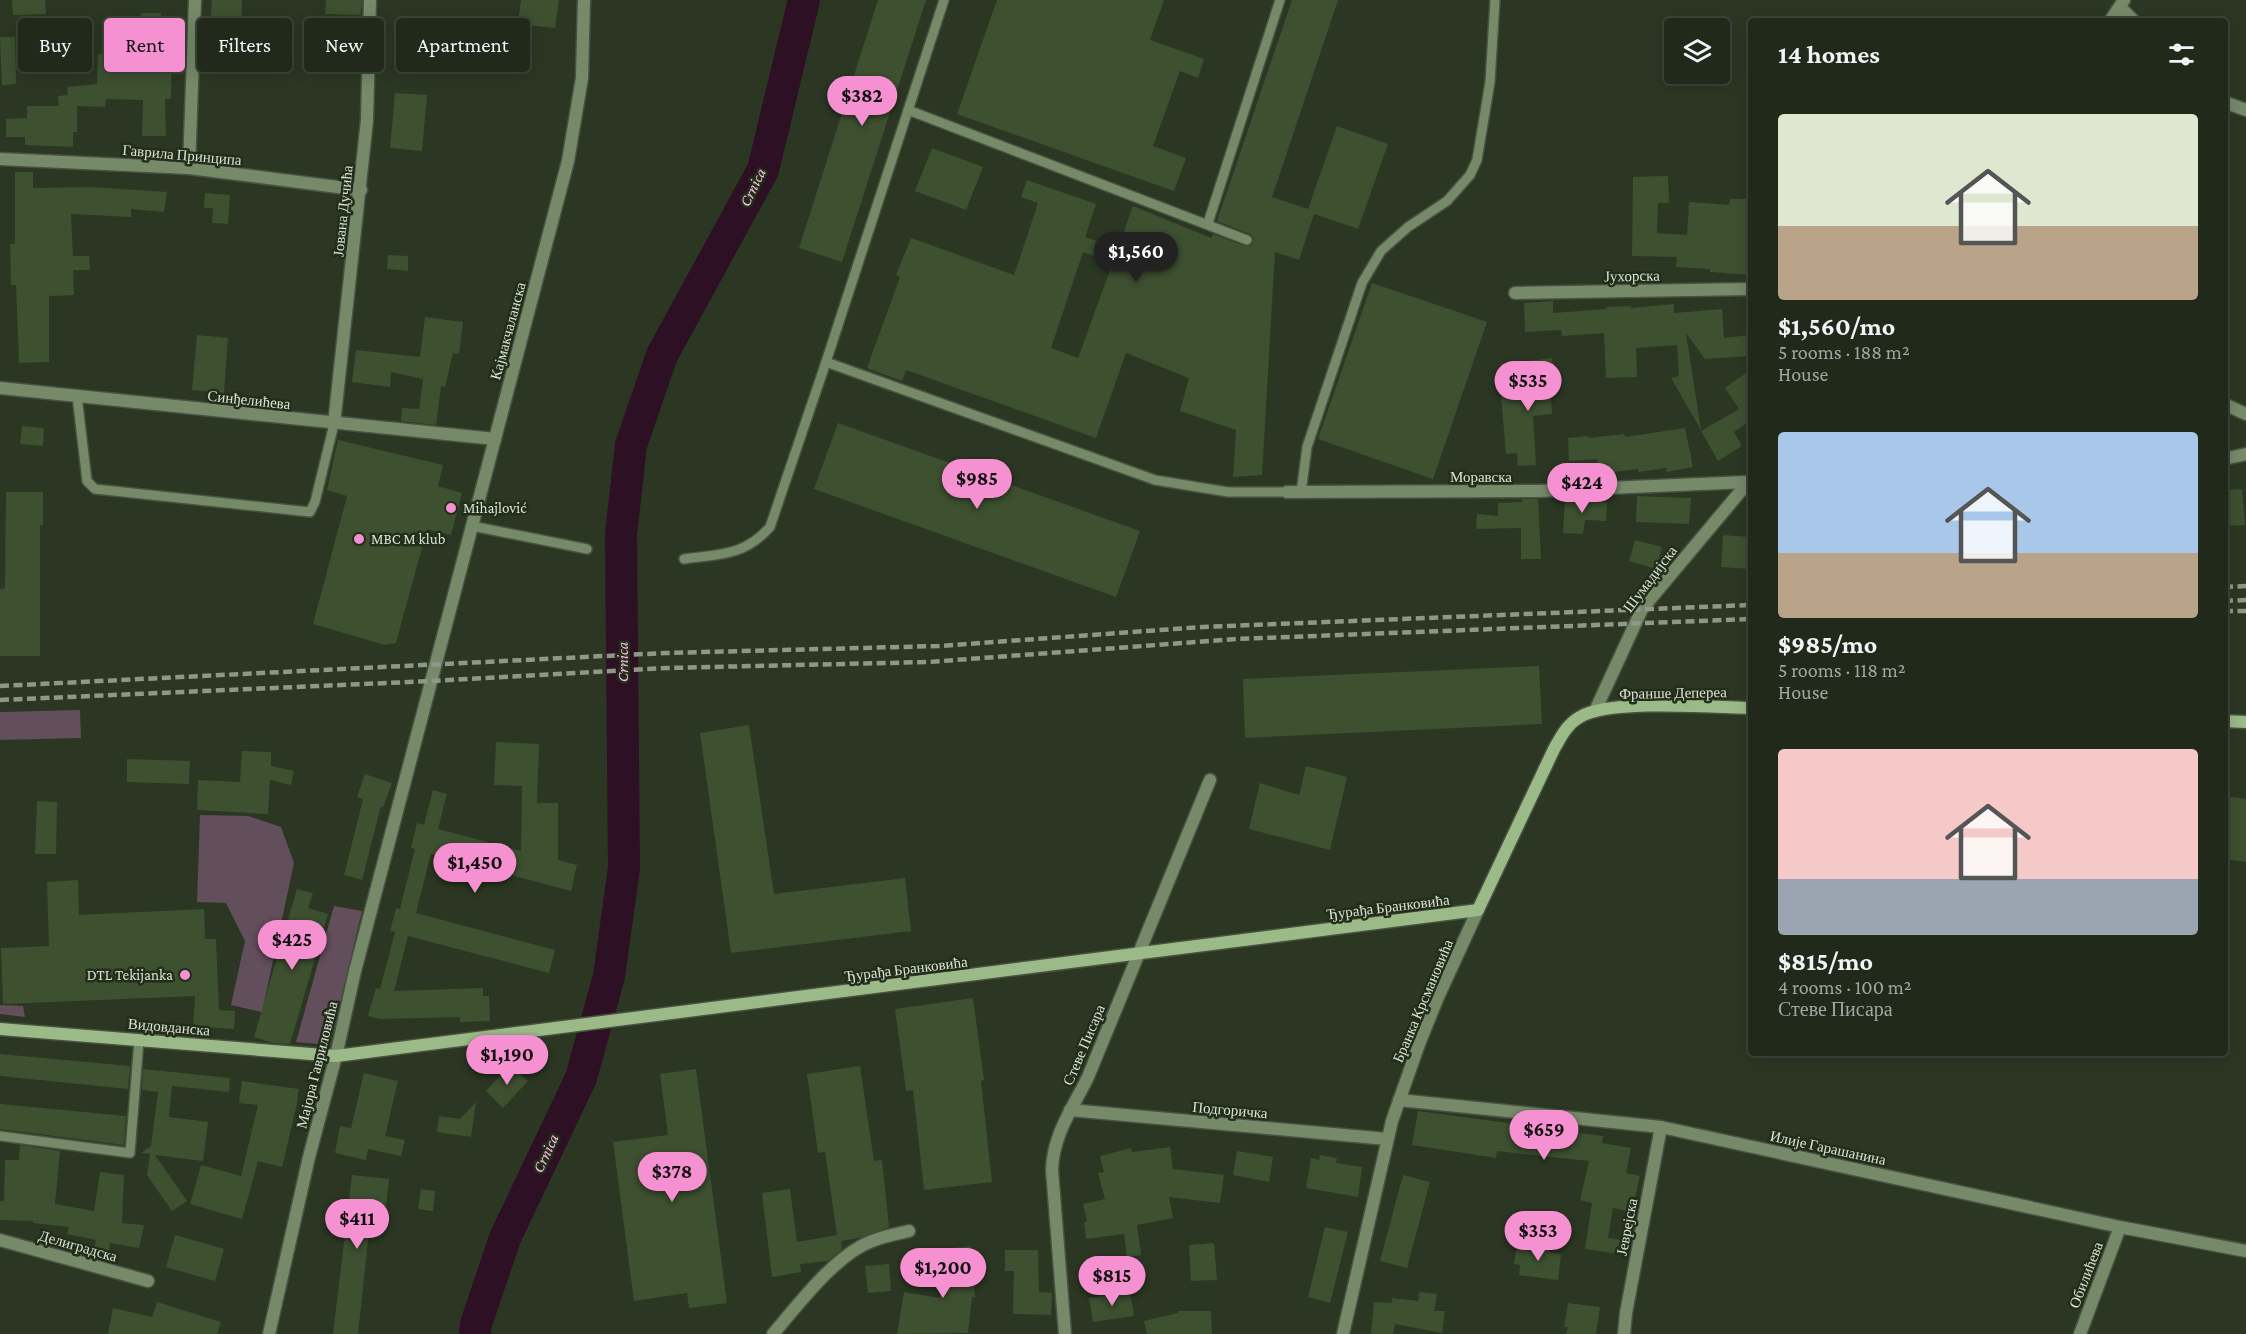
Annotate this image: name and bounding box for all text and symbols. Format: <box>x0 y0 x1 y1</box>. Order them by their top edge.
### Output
chip: Buy <box>18 18 92 72</box>
chip: Rent <box>104 18 185 72</box>
chip: Filters <box>197 18 292 72</box>
chip: New <box>304 18 384 72</box>
chip: Apartment <box>396 18 530 72</box>
map controls <box>1664 18 1730 84</box>
button: layers <box>1664 18 1730 84</box>
icon: filters <box>2165 38 2198 71</box>
text: 14 homes <box>1778 40 1880 69</box>
pin: $382 <box>826 76 898 127</box>
text: $382 <box>841 84 883 106</box>
street label: Гаврила Принципа <box>122 142 243 168</box>
icon: home <box>1934 153 2042 261</box>
street label: Јована Дучића <box>330 164 356 258</box>
water label: Crnica <box>736 165 769 209</box>
pin: $1,560 <box>1087 232 1185 283</box>
text: $1,560 <box>1108 240 1164 262</box>
street label: Јухорска <box>1604 268 1660 284</box>
street label: Кајмакчаланска <box>487 280 529 381</box>
text: $1,560/mo <box>1778 312 1895 341</box>
text: 5 rooms · 188 m² <box>1778 341 1910 363</box>
pin: $535 <box>1492 361 1564 412</box>
text: House <box>1778 363 1828 385</box>
text: $535 <box>1509 369 1547 391</box>
street label: Синђелићева <box>207 388 292 412</box>
pin: $985 <box>941 459 1013 510</box>
pin: $424 <box>1546 463 1618 514</box>
text: $985 <box>956 467 998 489</box>
street label: Моравска <box>1450 469 1512 485</box>
text: $424 <box>1561 471 1603 493</box>
icon: home <box>1934 471 2042 579</box>
place label: Mihajlović <box>463 500 527 517</box>
marker: Mihajlović <box>444 501 458 515</box>
place label: MBC M klub <box>371 531 446 547</box>
marker: MBC M klub <box>352 532 366 546</box>
street label: Шумадијска <box>1620 542 1680 615</box>
text: $985/mo <box>1778 630 1877 659</box>
water label: Crnica <box>614 641 631 682</box>
text: 5 rooms · 118 m² <box>1778 659 1906 681</box>
text: House <box>1778 681 1828 703</box>
street label: Франше Депереа <box>1619 684 1727 702</box>
icon: home <box>1934 788 2042 896</box>
pin: $1,450 <box>426 843 524 894</box>
text: $1,450 <box>447 851 503 873</box>
street label: Ђурађа Бранковића <box>1326 891 1451 922</box>
pin: $425 <box>256 920 328 971</box>
text: $425 <box>272 928 312 950</box>
street label: Бранка Крсмановића <box>1390 937 1456 1065</box>
text: $815/mo <box>1778 947 1873 976</box>
street label: Ђурађа Бранковића <box>844 953 969 984</box>
place label: DTL Tekijanka <box>87 967 173 984</box>
marker: DTL Tekijanka <box>178 968 192 982</box>
text: 4 rooms · 100 m² <box>1778 976 1912 998</box>
text: Стеве Писара <box>1778 998 1893 1020</box>
street label: Мајора Гавриловића <box>293 999 341 1130</box>
street label: Стеве Писара <box>1060 1002 1108 1088</box>
street label: Видовданска <box>127 1015 211 1039</box>
pin: $1,190 <box>458 1035 556 1086</box>
text: $1,190 <box>480 1043 534 1065</box>
street label: Подгоричка <box>1192 1099 1269 1121</box>
pin: $659 <box>1508 1110 1580 1161</box>
text: $659 <box>1523 1118 1565 1140</box>
street label: Илије Гарашанина <box>1769 1128 1888 1168</box>
water label: Crnica <box>529 1131 562 1175</box>
pin: $378 <box>636 1152 708 1203</box>
text: $378 <box>652 1160 692 1182</box>
street label: Јеврејска <box>1614 1197 1640 1257</box>
pin: $411 <box>321 1199 393 1250</box>
text: $411 <box>339 1207 375 1229</box>
pin: $353 <box>1502 1211 1574 1262</box>
text: $353 <box>1519 1219 1557 1241</box>
street label: Делиградска <box>37 1227 119 1265</box>
street label: Обилићева <box>2066 1239 2106 1310</box>
pin: $1,200 <box>894 1248 992 1299</box>
text: $1,200 <box>914 1256 972 1278</box>
pin: $815 <box>1076 1256 1148 1307</box>
text: $815 <box>1093 1264 1131 1286</box>

